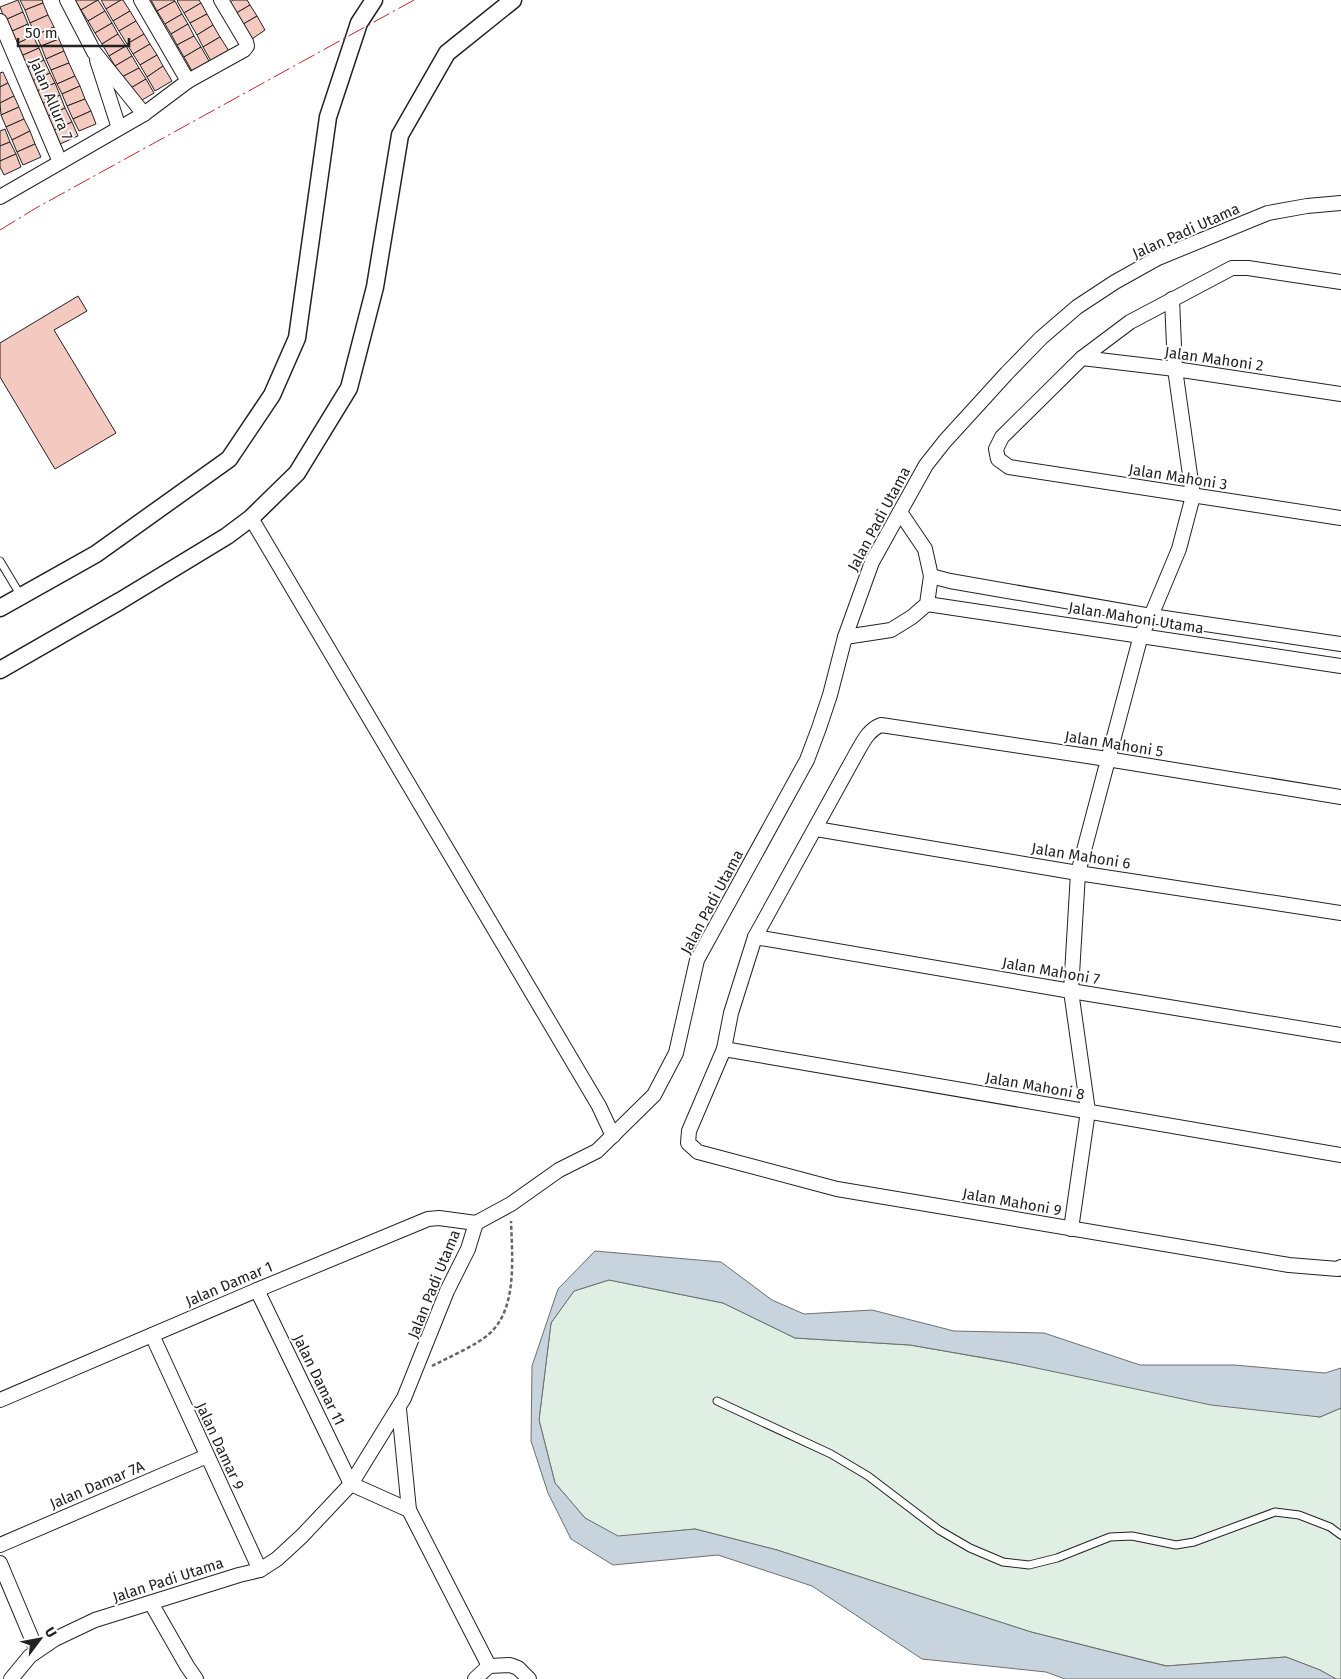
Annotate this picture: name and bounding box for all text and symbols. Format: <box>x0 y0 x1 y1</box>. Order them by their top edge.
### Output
scale bar <box>18 15 129 47</box>
text: 50 m <box>25 24 58 42</box>
street label: Jalan Allura 7 <box>26 55 77 143</box>
street label: Jalan Padi Utama <box>1130 199 1242 263</box>
street label: Jalan Mahoni 2 <box>1163 343 1265 375</box>
street label: Jalan Mahoni 3 <box>1127 460 1229 494</box>
street label: Jalan Padi Utama <box>844 464 914 574</box>
street label: Jalan Mahoni Utama <box>1067 598 1205 638</box>
street label: Jalan Mahoni 5 <box>1063 727 1165 761</box>
street label: Jalan Mahoni 6 <box>1030 839 1132 873</box>
street label: Jalan Padi Utama <box>677 847 747 957</box>
street label: Jalan Mahoni 7 <box>1001 954 1102 989</box>
street label: Jalan Mahoni 8 <box>984 1068 1086 1104</box>
street label: Jalan Mahoni 9 <box>961 1184 1063 1220</box>
street label: Jalan Padi Utama <box>404 1227 464 1341</box>
street label: Jalan Damar 1 <box>183 1258 275 1310</box>
street label: Jalan Damar 11 <box>289 1332 349 1428</box>
street label: Jalan Damar 9 <box>192 1400 248 1493</box>
street label: Jalan Damar 7A <box>47 1457 147 1513</box>
street label: Jalan Padi Utama <box>110 1554 226 1606</box>
north arrow <box>15 1614 65 1664</box>
text: U <box>41 1624 60 1641</box>

